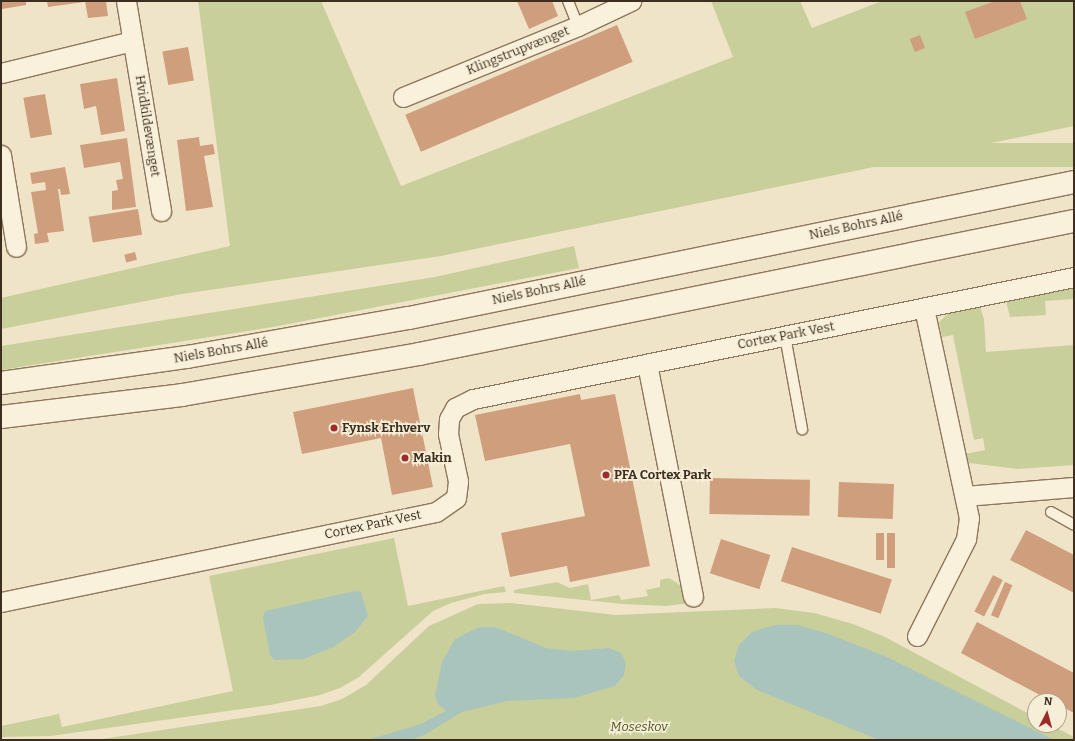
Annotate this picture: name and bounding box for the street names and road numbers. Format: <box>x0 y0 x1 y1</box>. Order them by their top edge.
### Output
street label: Klingstrupvænget <box>464 23 572 79</box>
street label: Hvidkildevænget <box>131 74 163 178</box>
street label: Niels Bohrs Allé <box>808 208 904 244</box>
street label: Niels Bohrs Allé <box>491 273 587 309</box>
street label: Cortex Park Vest <box>736 319 836 353</box>
street label: Niels Bohrs Allé <box>173 335 269 367</box>
street label: Cortex Park Vest <box>323 507 423 543</box>

